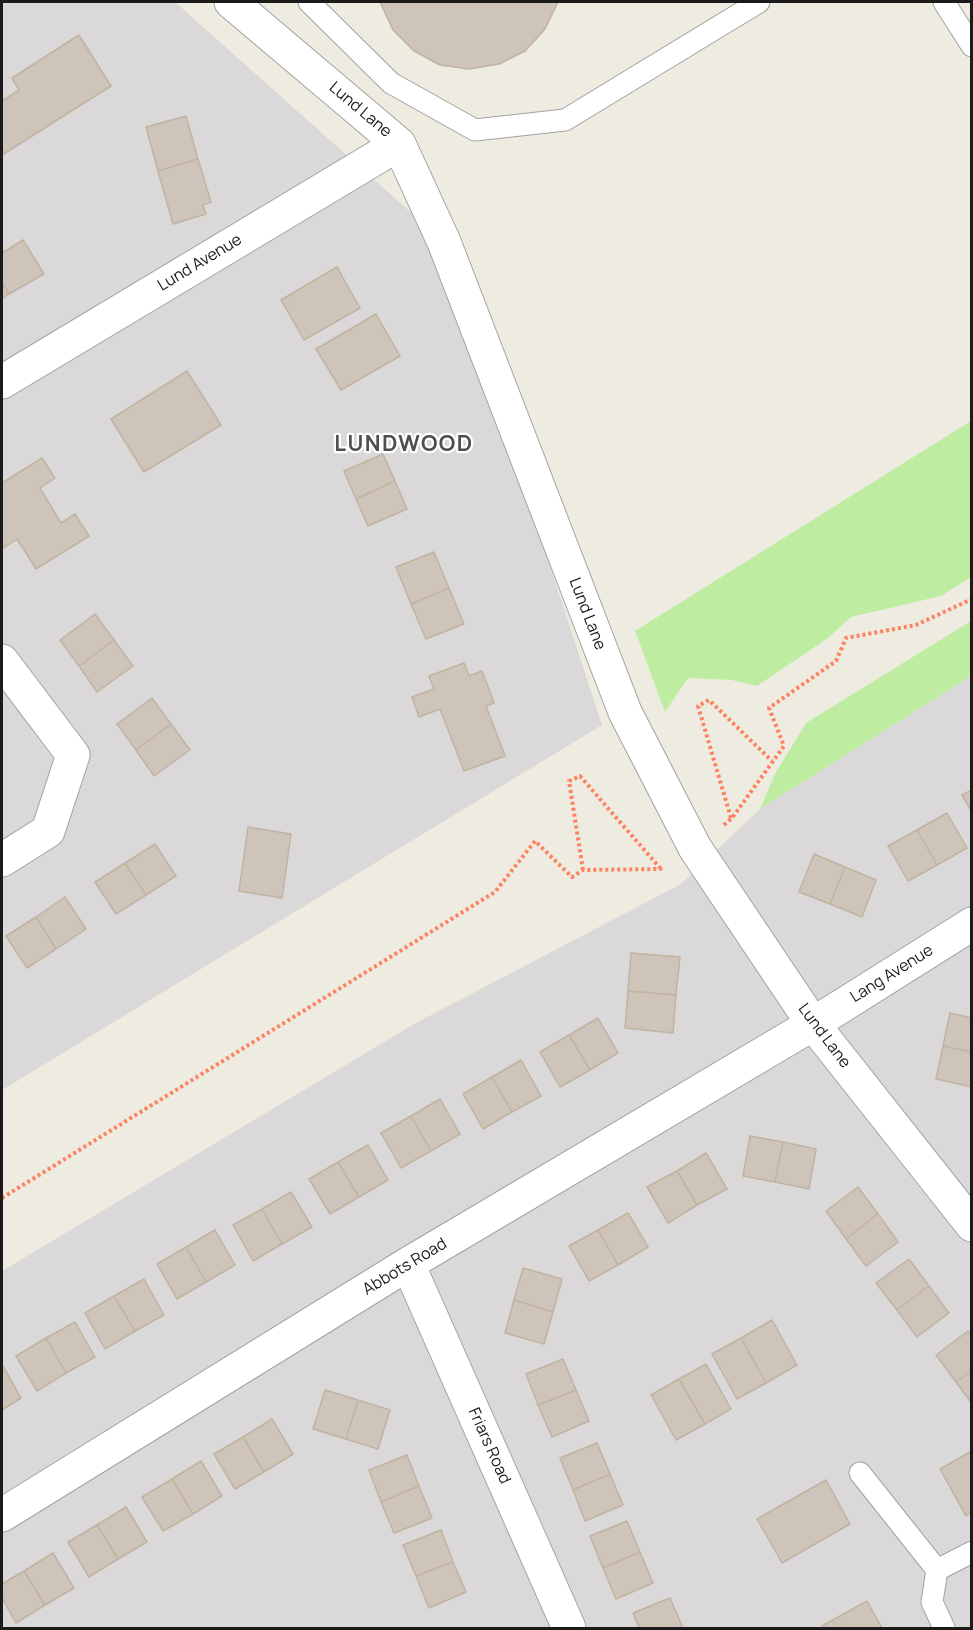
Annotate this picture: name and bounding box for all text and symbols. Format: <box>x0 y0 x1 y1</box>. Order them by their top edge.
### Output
street label: Lund Lane <box>325 78 395 142</box>
street label: Lund Avenue <box>155 230 245 296</box>
district label: LUNDWOOD <box>334 432 474 458</box>
street label: Lund Lane <box>564 575 610 653</box>
street label: Lang Avenue <box>847 941 937 1007</box>
street label: Lund Lane <box>794 1000 854 1072</box>
street label: Abbots Road <box>360 1234 450 1300</box>
street label: Friars Road <box>464 1405 514 1487</box>

